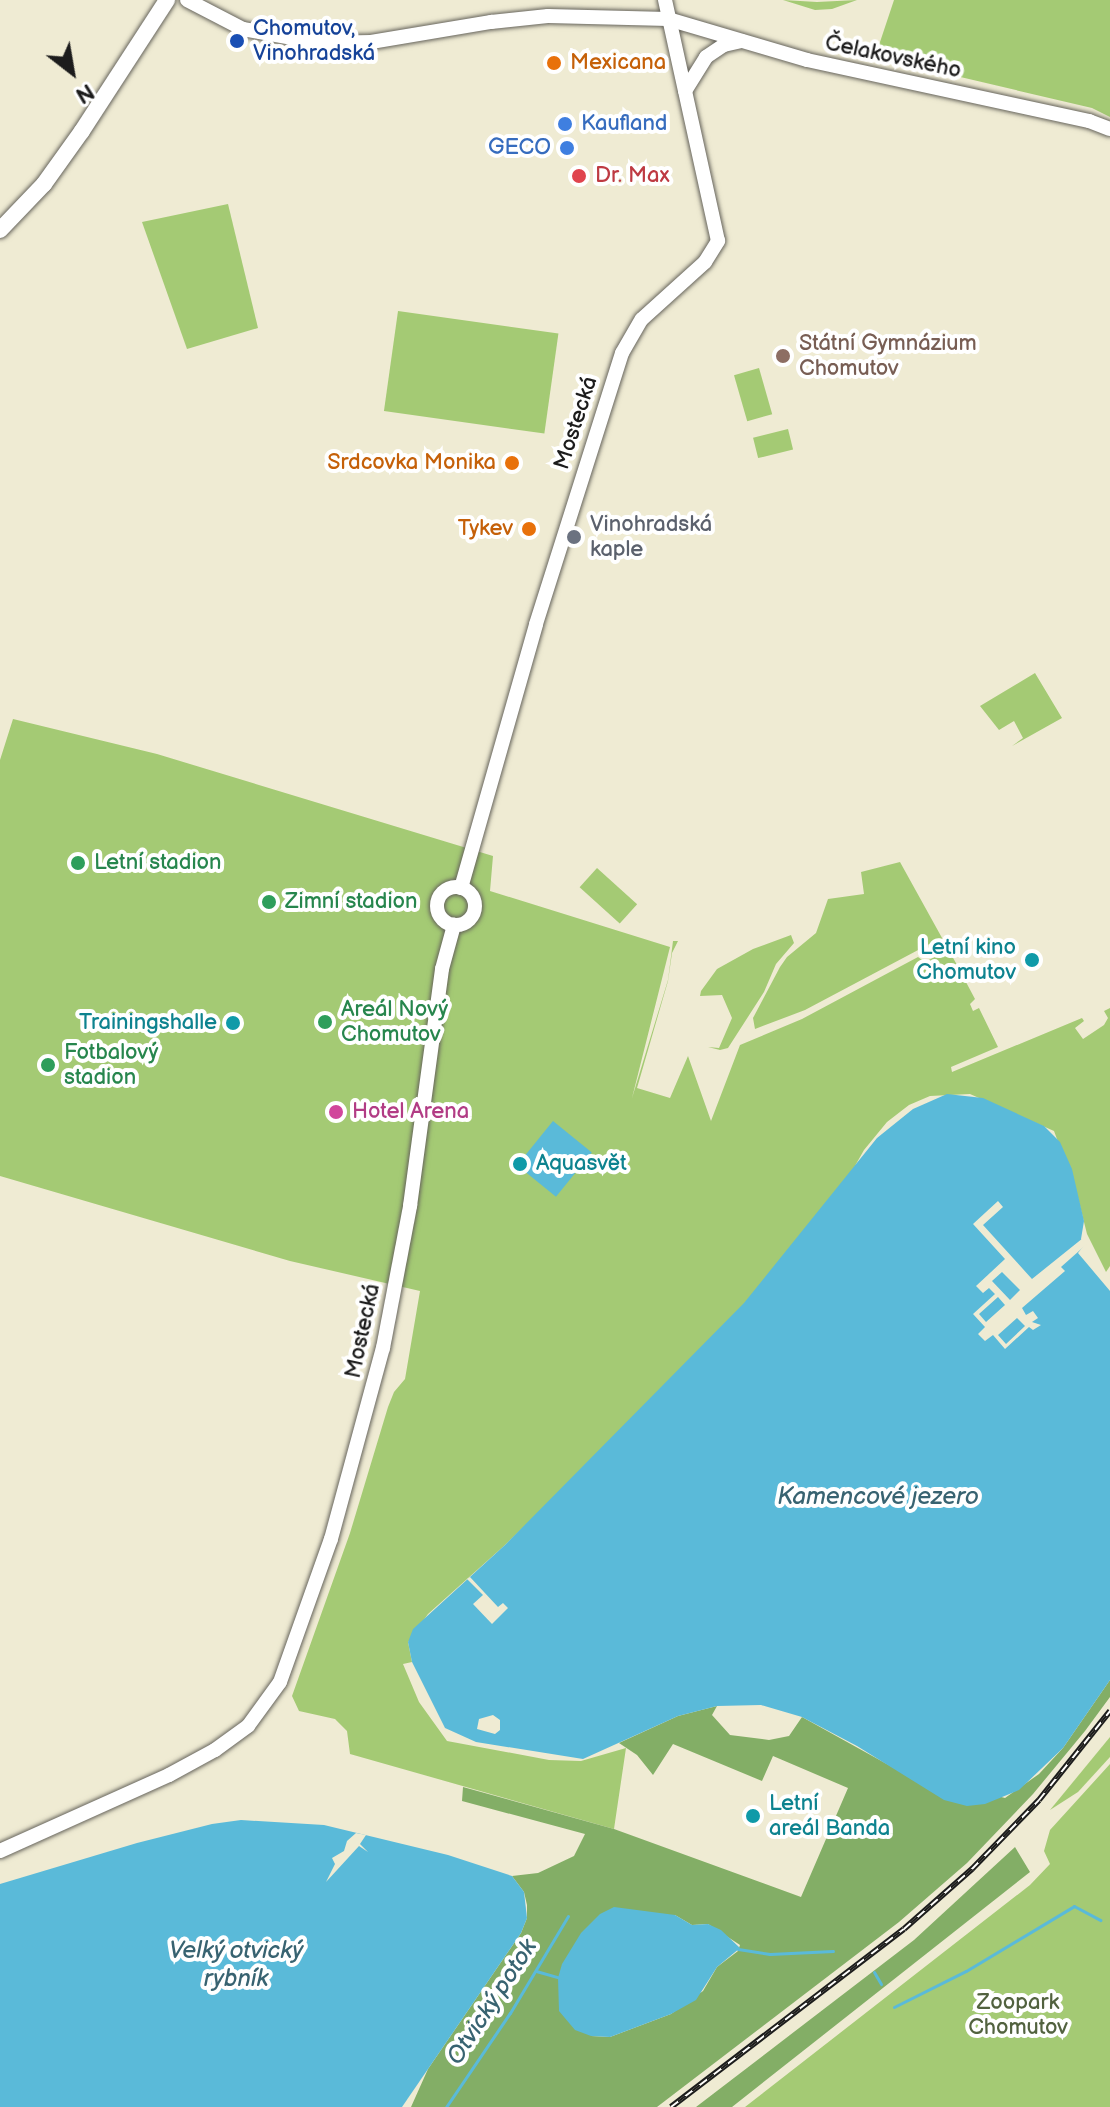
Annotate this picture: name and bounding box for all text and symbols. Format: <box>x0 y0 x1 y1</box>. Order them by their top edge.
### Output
place label: Chomutov, Vinohradská <box>253 15 375 66</box>
street label: Čelakovského <box>823 30 963 84</box>
north arrow <box>32 32 112 112</box>
marker: Chomutov, Vinohradská <box>228 32 246 50</box>
place label: Mexicana <box>570 50 666 76</box>
marker: Mexicana <box>545 54 563 72</box>
text: N <box>71 77 99 109</box>
place label: Kaufland <box>581 111 667 137</box>
marker: Kaufland <box>556 115 574 133</box>
place label: GECO <box>488 135 551 161</box>
marker: GECO <box>558 139 576 157</box>
place label: Dr. Max <box>595 163 670 189</box>
marker: Dr. Max <box>570 167 588 185</box>
place label: Státní Gymnázium Chomutov <box>799 330 977 382</box>
marker: Státní Gymnázium Chomutov <box>774 347 792 365</box>
street label: Mostecká <box>549 373 603 473</box>
place label: Srdcovka Monika <box>327 450 496 476</box>
marker: Srdcovka Monika <box>503 454 521 472</box>
place label: Vinohradská kaple <box>590 511 712 562</box>
place label: Tykev <box>458 516 513 542</box>
marker: Tykev <box>520 520 538 538</box>
marker: Vinohradská kaple <box>565 528 583 546</box>
place label: Letní stadion <box>94 850 221 876</box>
marker: Letní stadion <box>69 854 87 872</box>
place label: Zimní stadion <box>285 889 417 915</box>
marker: Zimní stadion <box>260 893 278 911</box>
place label: Letní kino Chomutov <box>916 934 1016 986</box>
marker: Letní kino Chomutov <box>1023 951 1041 969</box>
place label: Areál Nový Chomutov <box>341 996 448 1048</box>
place label: Trainingshalle <box>79 1010 217 1036</box>
marker: Areál Nový Chomutov <box>316 1013 334 1031</box>
marker: Trainingshalle <box>224 1014 242 1032</box>
place label: Fotbalový stadion <box>64 1039 158 1090</box>
marker: Fotbalový stadion <box>39 1056 57 1074</box>
place label: Hotel Arena <box>352 1099 469 1125</box>
marker: Hotel Arena <box>327 1103 345 1121</box>
place label: Aquasvět <box>536 1151 627 1177</box>
marker: Aquasvět <box>511 1155 529 1173</box>
street label: Mostecká <box>340 1281 386 1381</box>
water label: Kamencové jezero <box>777 1483 979 1511</box>
place label: Letní areál Banda <box>769 1790 890 1842</box>
marker: Letní areál Banda <box>744 1807 762 1825</box>
water label: Otvický potok <box>440 1933 544 2071</box>
water label: Velký otvický rybník <box>168 1937 304 1993</box>
park label: Zoopark Chomutov <box>968 1989 1068 2040</box>

